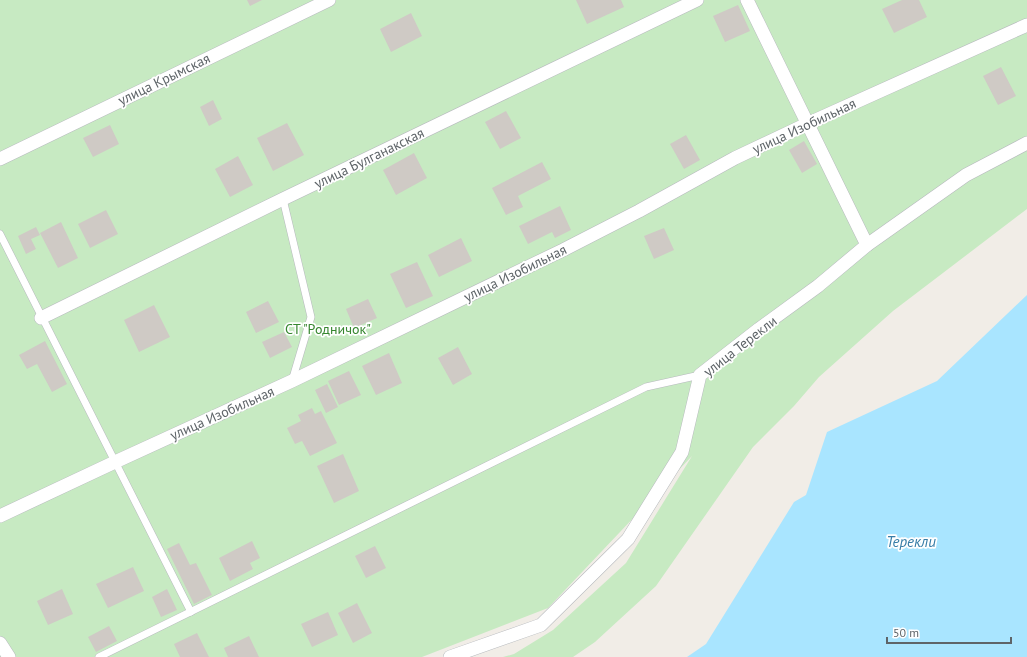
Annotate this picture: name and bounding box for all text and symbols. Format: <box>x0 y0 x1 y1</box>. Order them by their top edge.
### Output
street label: улица Крымская <box>115 49 213 109</box>
street label: улица Изобильная <box>749 94 859 158</box>
street label: улица Булганакская <box>311 124 427 192</box>
street label: улица Изобильная <box>461 240 569 306</box>
street label: улица Терекли <box>700 312 780 380</box>
park label: СТ "Родничок" <box>285 320 371 338</box>
street label: улица Изобильная <box>167 382 277 444</box>
water label: Терекли <box>886 532 936 551</box>
scale bar <box>887 619 1011 645</box>
text: 50 m <box>893 625 919 640</box>

